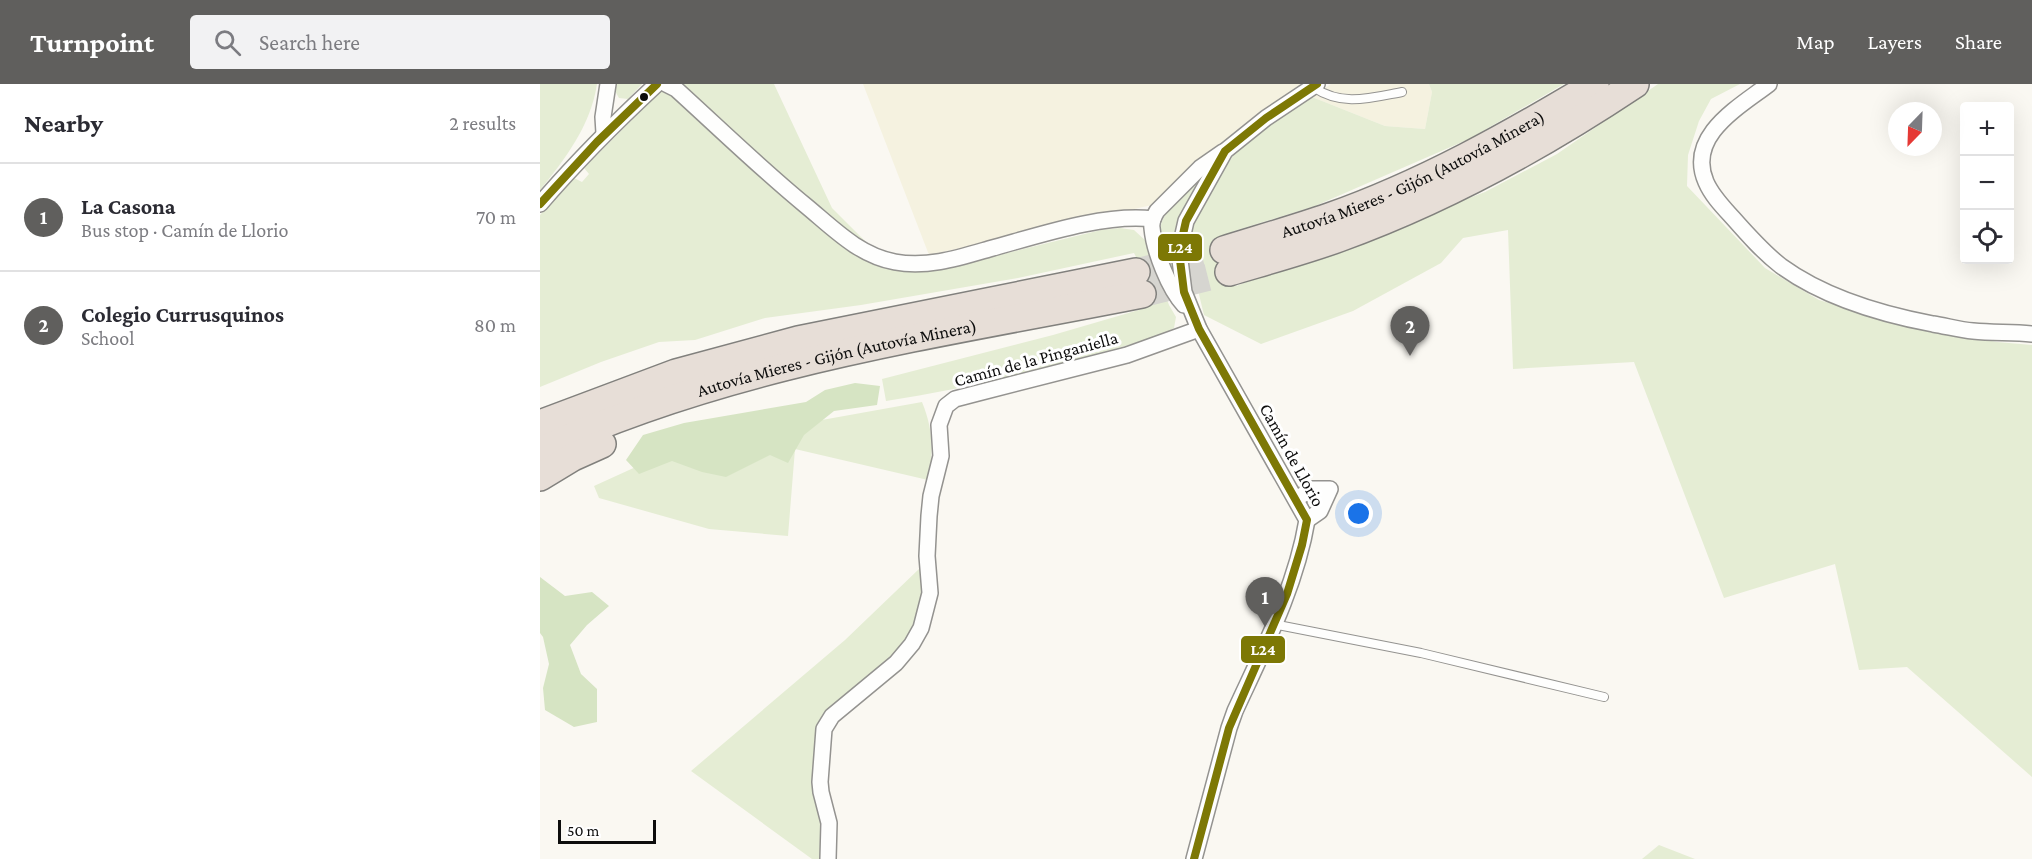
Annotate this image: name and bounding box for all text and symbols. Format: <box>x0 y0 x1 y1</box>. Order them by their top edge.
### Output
search box <box>190 15 610 69</box>
icon: search <box>211 26 244 59</box>
text: Turnpoint <box>30 27 154 58</box>
text: Search here <box>259 30 360 55</box>
text: Map <box>1796 30 1835 54</box>
text: Layers <box>1868 30 1922 54</box>
text: Share <box>1955 30 2002 54</box>
unlabelled marker <box>638 91 650 103</box>
north arrow <box>1888 102 1942 156</box>
map controls <box>1960 102 2014 264</box>
button: + <box>1960 102 2014 156</box>
street label: Autovía Mieres - Gijón (Autovía Minera) <box>1279 106 1548 242</box>
text: Nearby <box>24 109 103 138</box>
text: 2 results <box>449 112 516 134</box>
button: − <box>1960 156 2014 210</box>
text: La Casona <box>81 194 176 219</box>
text: 1 <box>40 206 47 228</box>
text: 70 m <box>476 206 516 228</box>
button: locate <box>1960 210 2014 264</box>
text: Bus stop · Camín de Llorio <box>81 219 288 241</box>
line badge: L24 <box>1157 233 1203 262</box>
text: L24 <box>1167 239 1193 256</box>
text: Colegio Currusquinos <box>81 302 284 327</box>
pin: 2 <box>1390 306 1430 356</box>
text: 2 <box>38 314 49 336</box>
text: 80 m <box>474 314 516 336</box>
street label: Autovía Mieres - Gijón (Autovía Minera) <box>694 316 979 401</box>
text: School <box>81 327 134 349</box>
street label: Camín de la Pinganiella <box>952 328 1120 390</box>
street label: Camín de Llorio <box>1255 400 1329 510</box>
your location <box>1344 499 1373 528</box>
pin: 1 <box>1246 578 1284 627</box>
line badge: L24 <box>1240 635 1286 664</box>
text: L24 <box>1250 641 1276 658</box>
scale bar <box>558 817 656 844</box>
text: 50 m <box>567 822 599 839</box>

